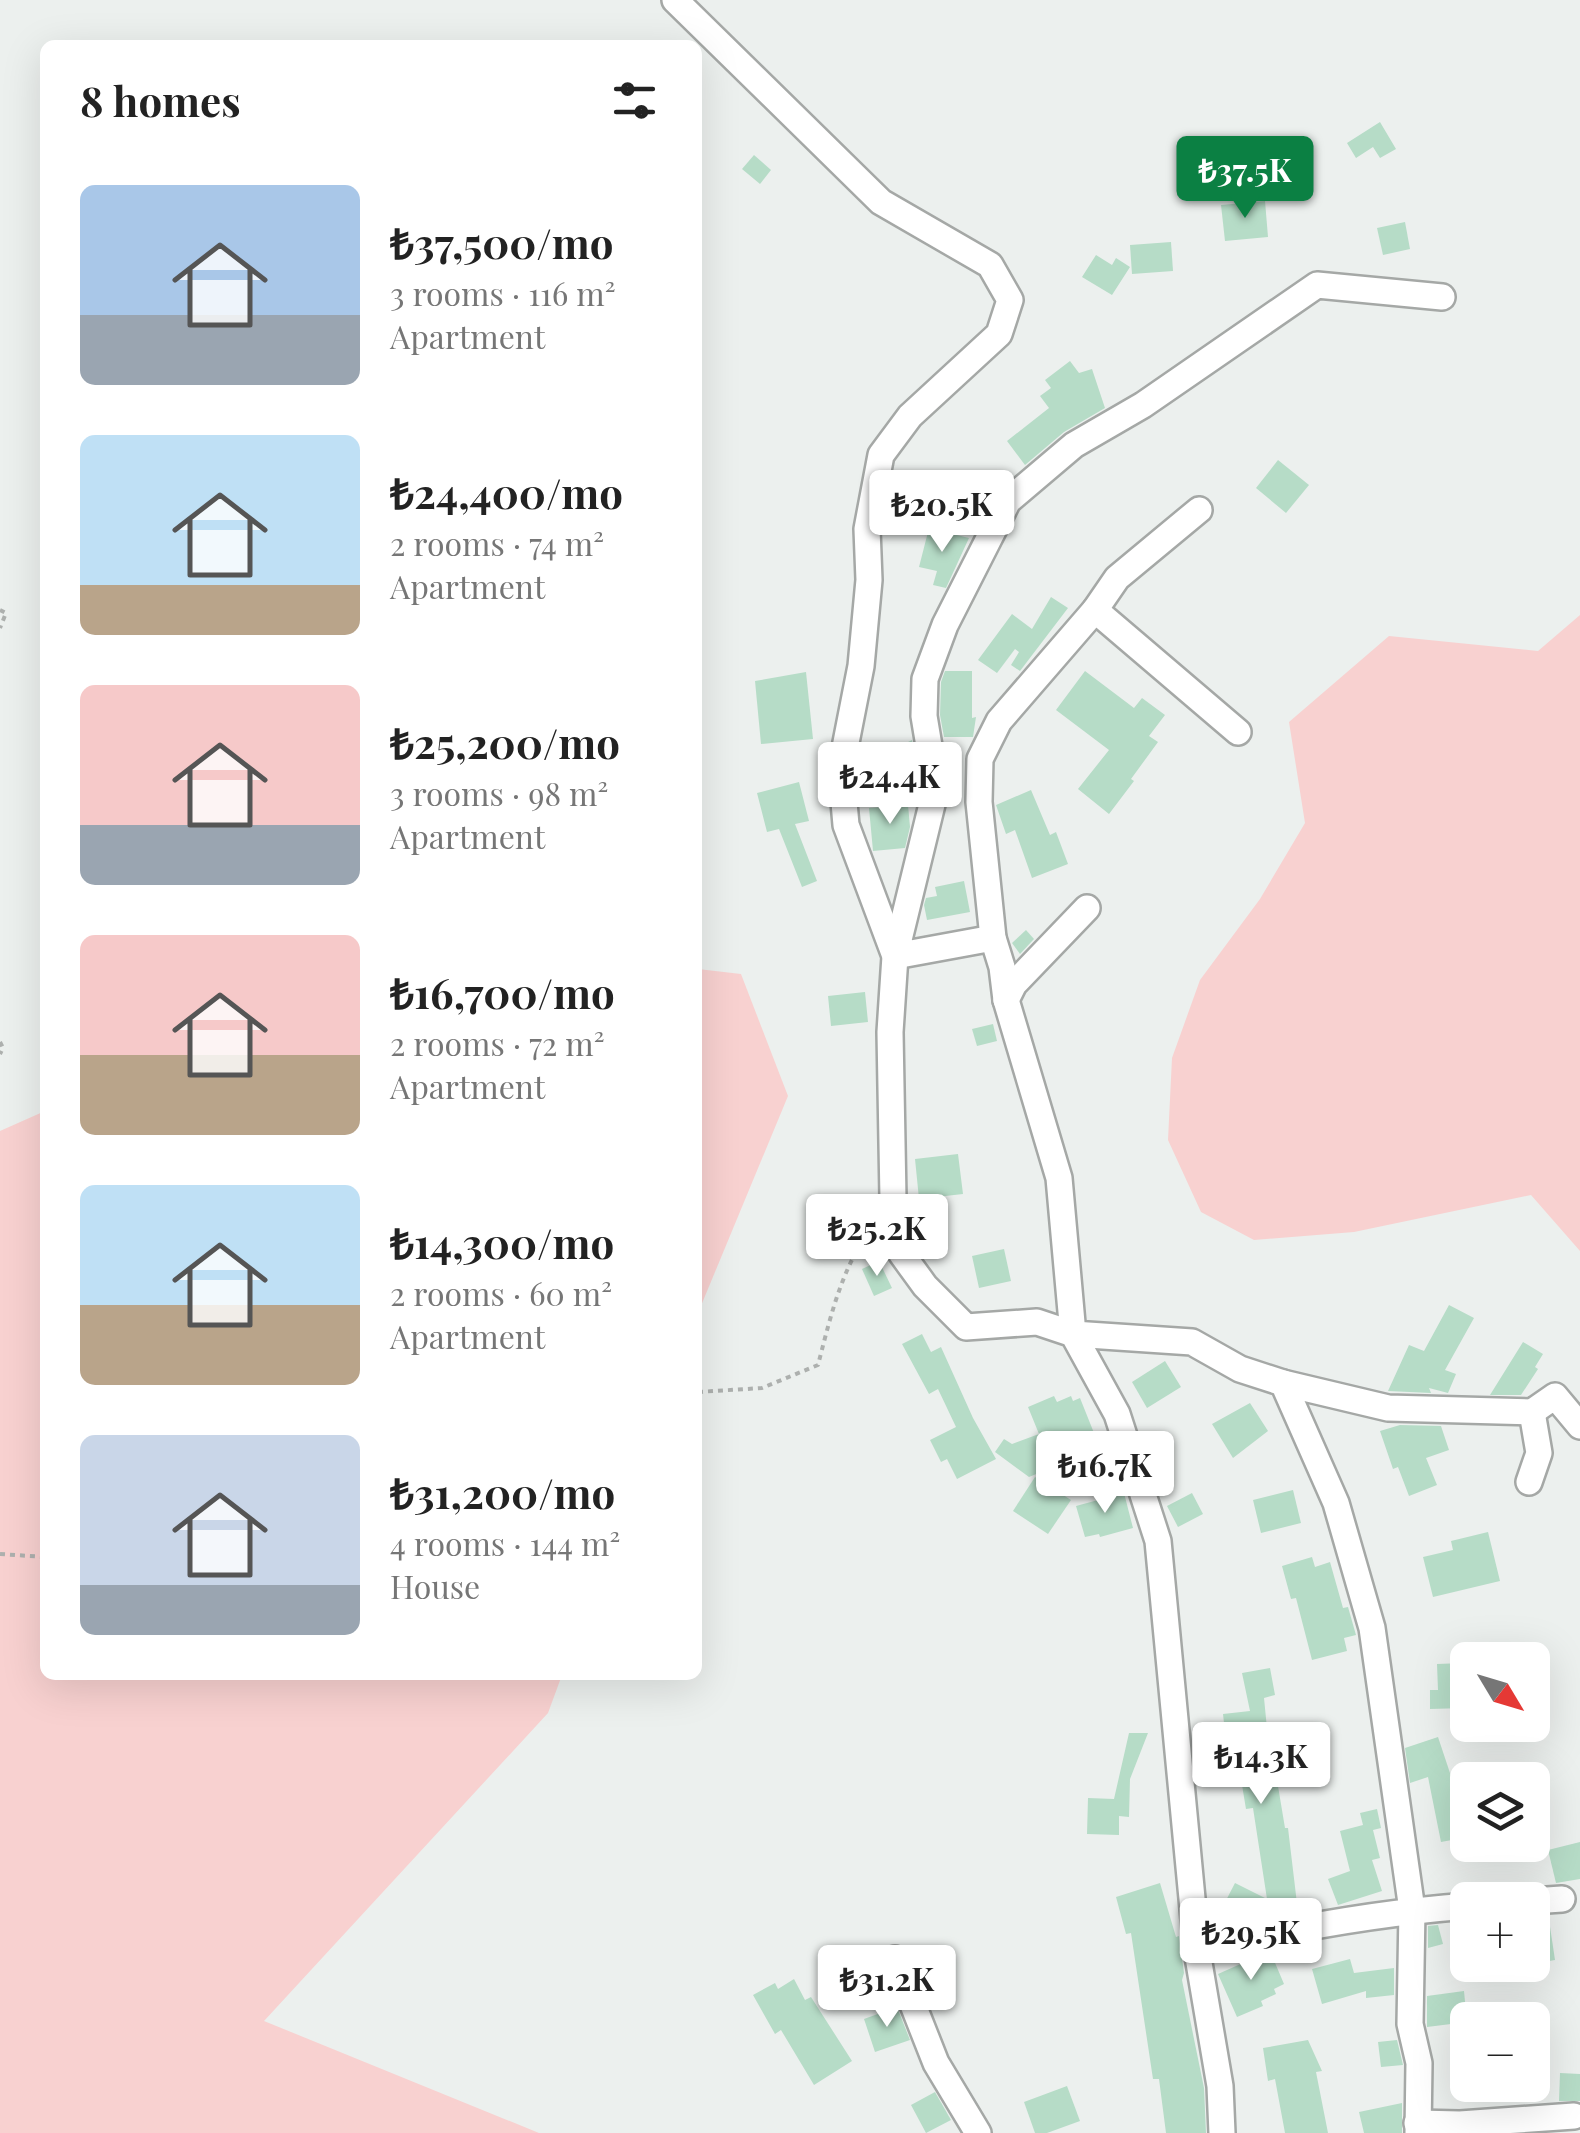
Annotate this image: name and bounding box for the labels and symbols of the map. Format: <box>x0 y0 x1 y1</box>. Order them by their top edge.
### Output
pin: ₺37.5K <box>1164 136 1326 221</box>
pin: ₺20.5K <box>861 470 1023 555</box>
pin: ₺24.4K <box>809 742 971 827</box>
pin: ₺25.2K <box>796 1194 958 1279</box>
pin: ₺16.7K <box>1024 1431 1186 1516</box>
north arrow <box>1450 1642 1550 1742</box>
pin: ₺14.3K <box>1180 1722 1342 1807</box>
pin: ₺29.5K <box>1170 1898 1332 1983</box>
pin: ₺31.2K <box>806 1945 968 2030</box>

